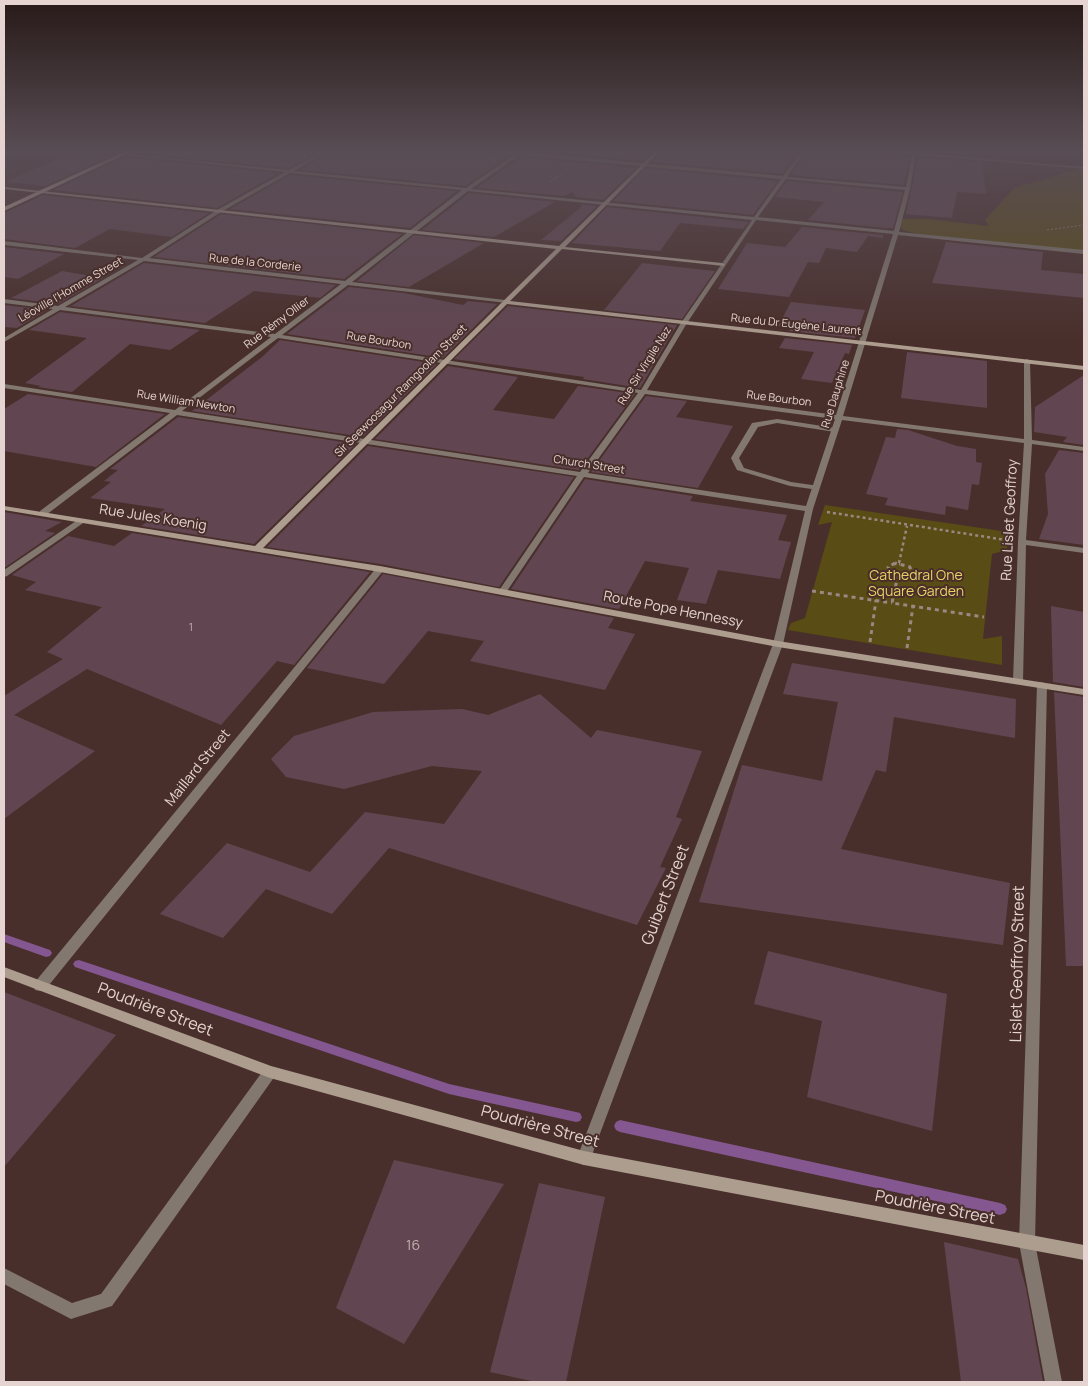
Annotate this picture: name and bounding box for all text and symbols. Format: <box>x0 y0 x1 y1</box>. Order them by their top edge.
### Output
street label: Rue de la Corderie <box>208 252 302 274</box>
street label: Léoville l'Homme Street <box>16 255 126 325</box>
street label: Rue Rémy Ollier <box>242 294 312 352</box>
street label: Rue du Dr Eugène Laurent <box>730 312 862 338</box>
street label: Sir Seewoosagur Ramgoolam Street <box>332 322 470 460</box>
street label: Rue Sir Virgile Naz <box>616 324 674 408</box>
street label: Rue Bourbon <box>346 329 412 353</box>
street label: Rue Dauphine <box>819 358 853 430</box>
street label: Rue William Newton <box>136 388 236 416</box>
street label: Rue Bourbon <box>746 388 812 410</box>
street label: Church Street <box>552 453 626 477</box>
street label: Rue Lislet Geoffroy <box>998 459 1022 581</box>
street label: Rue Jules Koenig <box>98 501 208 535</box>
park label: Cathedral One Square Garden <box>868 568 964 600</box>
street label: Route Pope Hennessy <box>602 588 744 632</box>
house number: 1 <box>189 621 193 635</box>
street label: Maillard Street <box>162 726 234 810</box>
street label: Guibert Street <box>638 842 694 948</box>
street label: Lislet Geoffroy Street <box>1007 885 1029 1043</box>
street label: Poudrière Street <box>95 979 215 1041</box>
street label: Poudrière Street <box>479 1102 601 1152</box>
street label: Poudrière Street <box>873 1187 997 1229</box>
house number: 16 <box>406 1238 420 1254</box>

